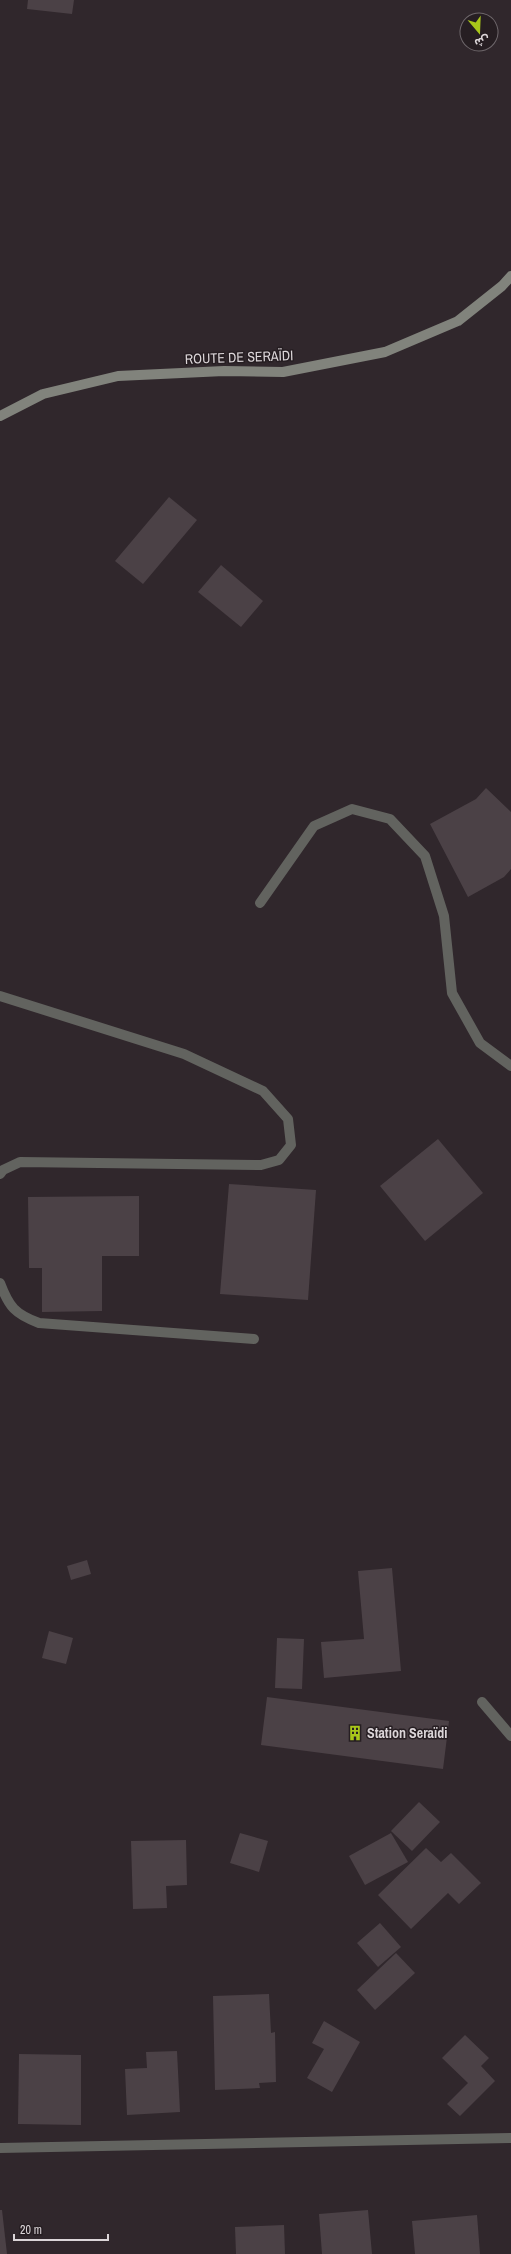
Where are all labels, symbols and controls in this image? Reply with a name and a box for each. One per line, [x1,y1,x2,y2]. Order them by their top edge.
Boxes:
north arrow [459,12,499,52]
text: ش [473,32,492,51]
street label: ROUTE DE SERAÏDI [184,346,294,368]
building icon: Station Seraïdi [346,1724,364,1742]
place label: Station Seraïdi [367,1724,447,1742]
scale bar [14,2216,108,2242]
text: 20 m [20,2222,42,2238]

